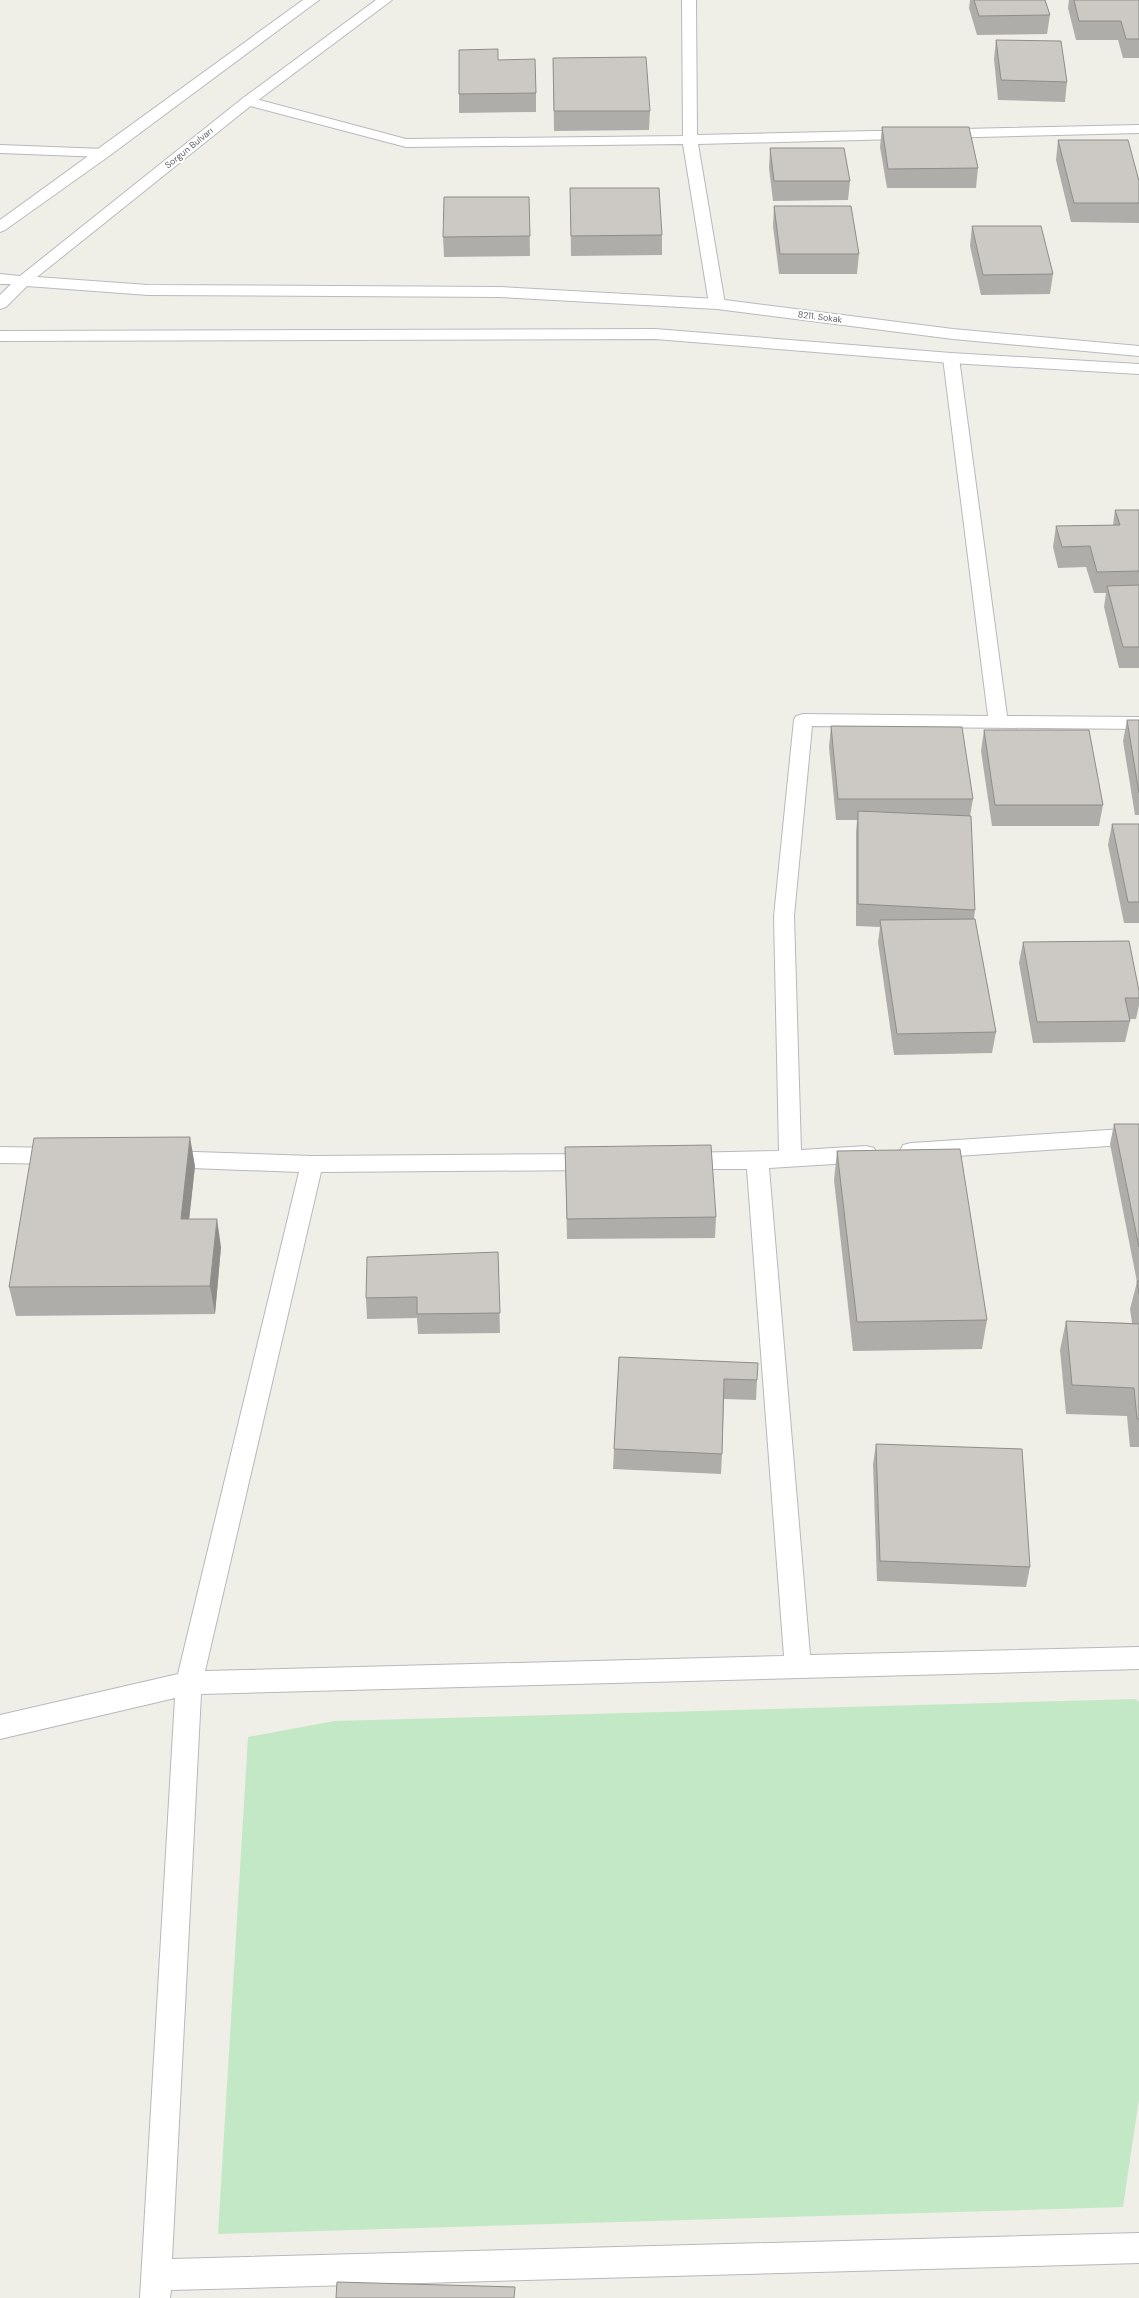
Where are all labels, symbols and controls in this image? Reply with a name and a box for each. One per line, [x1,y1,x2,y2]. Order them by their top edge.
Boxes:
street label: Sorgun Bulvarı [162,125,216,171]
street label: 8211. Sokak [797,308,843,326]

